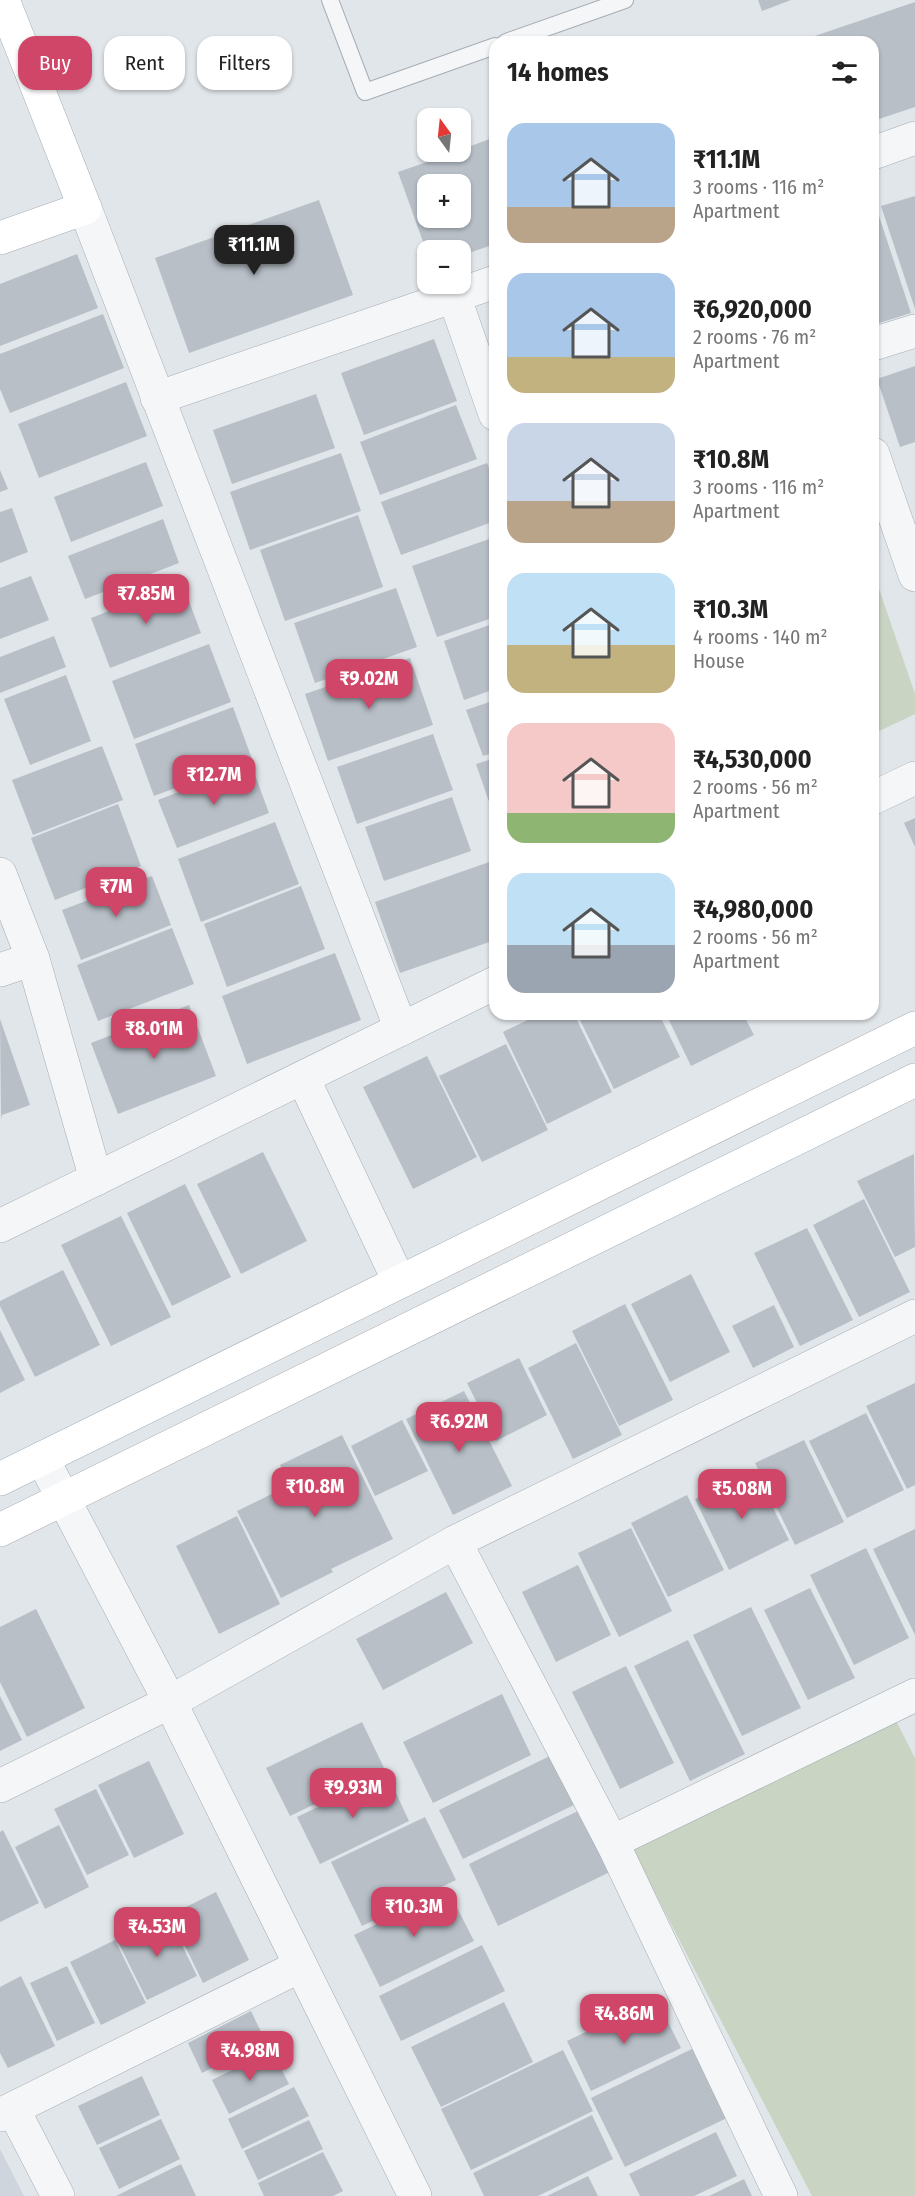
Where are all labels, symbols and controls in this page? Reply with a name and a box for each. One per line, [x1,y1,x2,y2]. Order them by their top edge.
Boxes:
chip: Buy [18,36,92,90]
chip: Rent [104,36,185,90]
chip: Filters [197,36,292,90]
icon: filters [828,56,861,89]
text: 14 homes [507,57,609,88]
north arrow [417,108,471,162]
map controls [417,108,471,294]
text: ₹11.1M [693,144,760,175]
icon: home [555,147,627,219]
button: + [417,174,471,228]
text: 3 rooms · 116 m² [693,175,824,199]
text: Apartment [693,199,780,223]
pin: ₹11.1M [205,225,303,276]
text: ₹11.1M [228,232,280,256]
button: − [417,240,471,294]
text: ₹6,920,000 [693,294,812,325]
icon: home [555,297,627,369]
text: 2 rooms · 76 m² [693,325,816,349]
text: Apartment [693,349,780,373]
text: ₹10.8M [693,444,769,475]
icon: home [555,447,627,519]
text: 3 rooms · 116 m² [693,475,824,499]
text: Apartment [693,499,780,523]
pin: ₹7.85M [97,574,195,625]
text: ₹7.85M [117,581,175,605]
text: ₹10.3M [693,594,768,625]
icon: home [555,597,627,669]
text: 4 rooms · 140 m² [693,625,828,649]
text: House [693,649,745,673]
pin: ₹9.02M [320,659,418,710]
text: ₹9.02M [340,666,398,690]
text: ₹4,530,000 [693,744,812,775]
icon: home [555,747,627,819]
pin: ₹12.7M [165,755,263,806]
text: ₹12.7M [187,762,242,786]
text: 2 rooms · 56 m² [693,775,818,799]
text: Apartment [693,799,780,823]
pin: ₹7M [87,867,145,918]
text: ₹7M [100,874,132,898]
text: ₹4,980,000 [693,894,813,925]
icon: home [555,897,627,969]
text: 2 rooms · 56 m² [693,925,818,949]
text: Apartment [693,949,780,973]
pin: ₹8.01M [105,1009,203,1060]
text: ₹8.01M [125,1016,183,1040]
pin: ₹6.92M [410,1402,508,1453]
text: ₹6.92M [430,1409,488,1433]
pin: ₹10.8M [266,1467,364,1518]
pin: ₹5.08M [693,1469,791,1520]
text: ₹10.8M [286,1474,344,1498]
text: ₹5.08M [712,1476,772,1500]
pin: ₹9.93M [304,1768,402,1819]
text: ₹9.93M [324,1775,382,1799]
pin: ₹10.3M [365,1887,463,1938]
text: ₹10.3M [385,1894,443,1918]
pin: ₹4.53M [108,1907,206,1958]
text: ₹4.53M [128,1914,186,1938]
pin: ₹4.86M [575,1994,673,2045]
text: ₹4.86M [594,2001,654,2025]
pin: ₹4.98M [201,2031,299,2082]
text: ₹4.98M [220,2038,280,2062]

